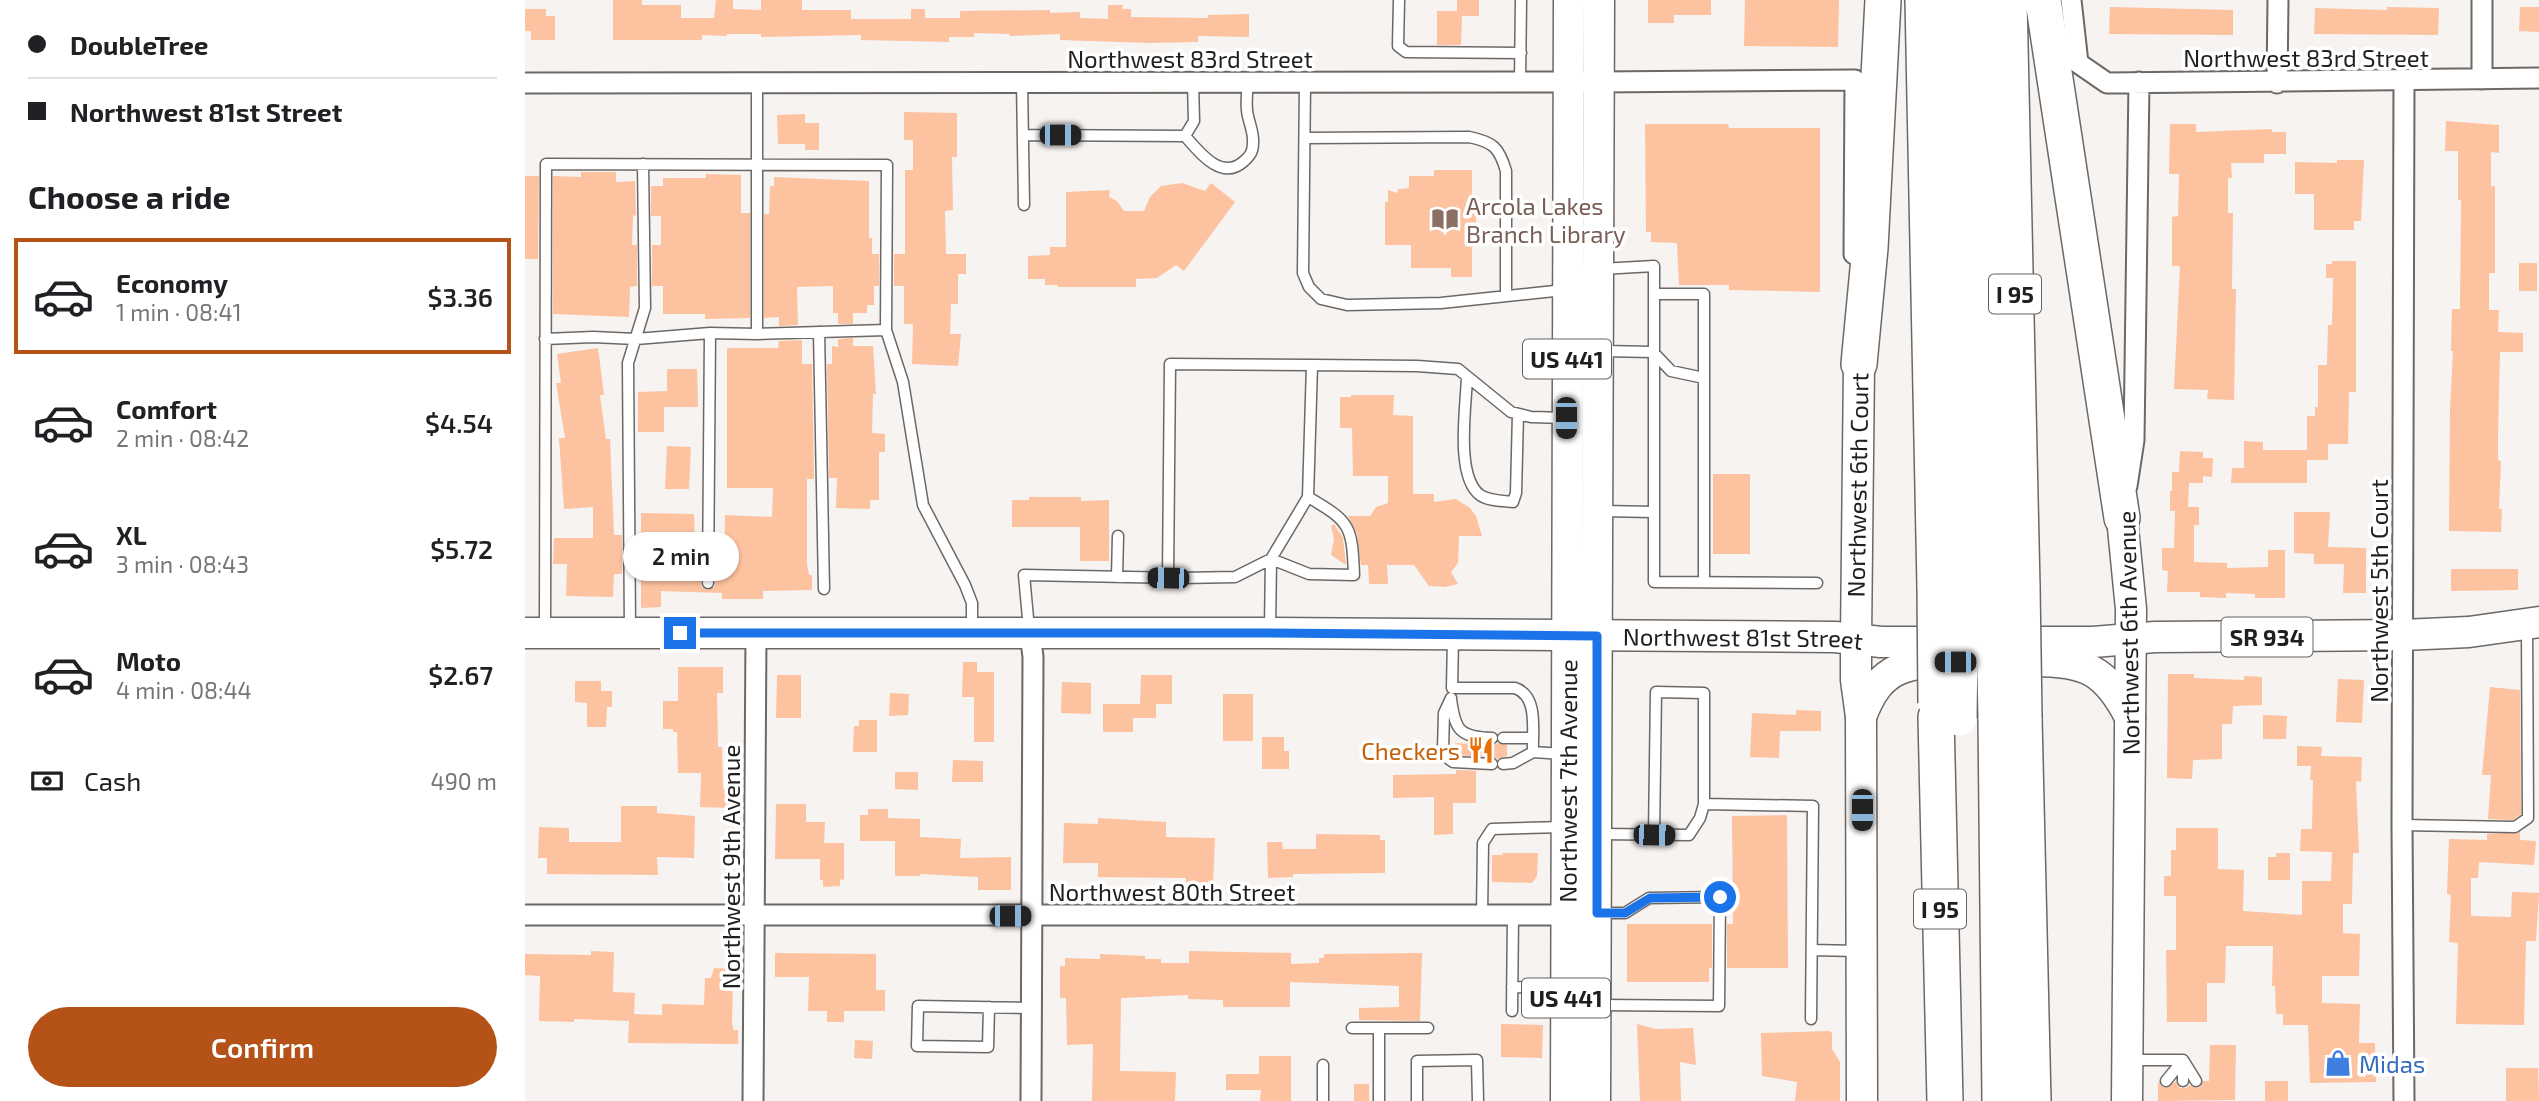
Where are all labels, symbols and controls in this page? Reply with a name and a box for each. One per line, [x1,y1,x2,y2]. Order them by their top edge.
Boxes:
text: DoubleTree [70,29,208,60]
street label: Northwest 83rd Street [2183,43,2429,72]
street label: Northwest 83rd Street [1067,44,1313,73]
text: Northwest 81st Street [70,96,342,127]
car [1040,125,1082,146]
text: Choose a ride [28,177,231,215]
place label: Arcola Lakes Branch Library [1466,191,1626,248]
library icon: Arcola Lakes Branch Library [1430,204,1460,234]
icon: car [32,265,95,328]
text: Economy [116,267,228,298]
road number: I 95 [1989,274,2041,314]
text: $3.36 [428,281,493,312]
text: 1 min · 08:41 [116,298,242,326]
road number: US 441 [1523,340,1611,378]
street label: Northwest 6th Court [1841,373,1873,597]
icon: car [32,391,95,454]
text: Comfort [116,393,217,424]
car [1556,397,1577,439]
text: $4.54 [425,407,493,438]
text: 2 min · 08:42 [116,424,249,452]
street label: Northwest 5th Court [2364,479,2393,703]
street label: Northwest 6th Avenue [2111,510,2145,756]
icon: car [32,517,95,580]
text: XL [116,519,147,550]
callout: 2 min [622,532,738,580]
text: $5.72 [430,533,493,564]
text: 2 min [652,542,710,570]
text: 3 min · 08:43 [116,550,249,578]
car [1147,567,1190,589]
route end [664,617,696,649]
road number: SR 934 [2221,618,2313,656]
street label: Northwest 81st Street [1623,621,1864,654]
icon: car [32,643,95,706]
text: Moto [116,645,181,676]
car [1935,652,1977,673]
text: $2.67 [428,659,493,690]
street label: Northwest 7th Avenue [1552,659,1582,903]
text: 4 min · 08:44 [116,676,252,704]
restaurant icon: Checkers [1466,735,1496,765]
place label: Checkers [1361,736,1460,765]
street label: Northwest 9th Avenue [716,745,745,989]
icon: cash [28,762,66,800]
text: Cash [84,765,141,796]
text: 490 m [431,767,497,795]
car [1852,789,1873,831]
car [1633,824,1676,846]
street label: Northwest 80th Street [1049,877,1295,906]
route start [1704,881,1736,913]
road number: I 95 [1914,890,1966,928]
car [990,906,1032,927]
road number: US 441 [1522,979,1610,1018]
button: Confirm [28,1007,497,1087]
shop icon: Midas [2323,1048,2353,1078]
place label: Midas [2359,1049,2425,1078]

